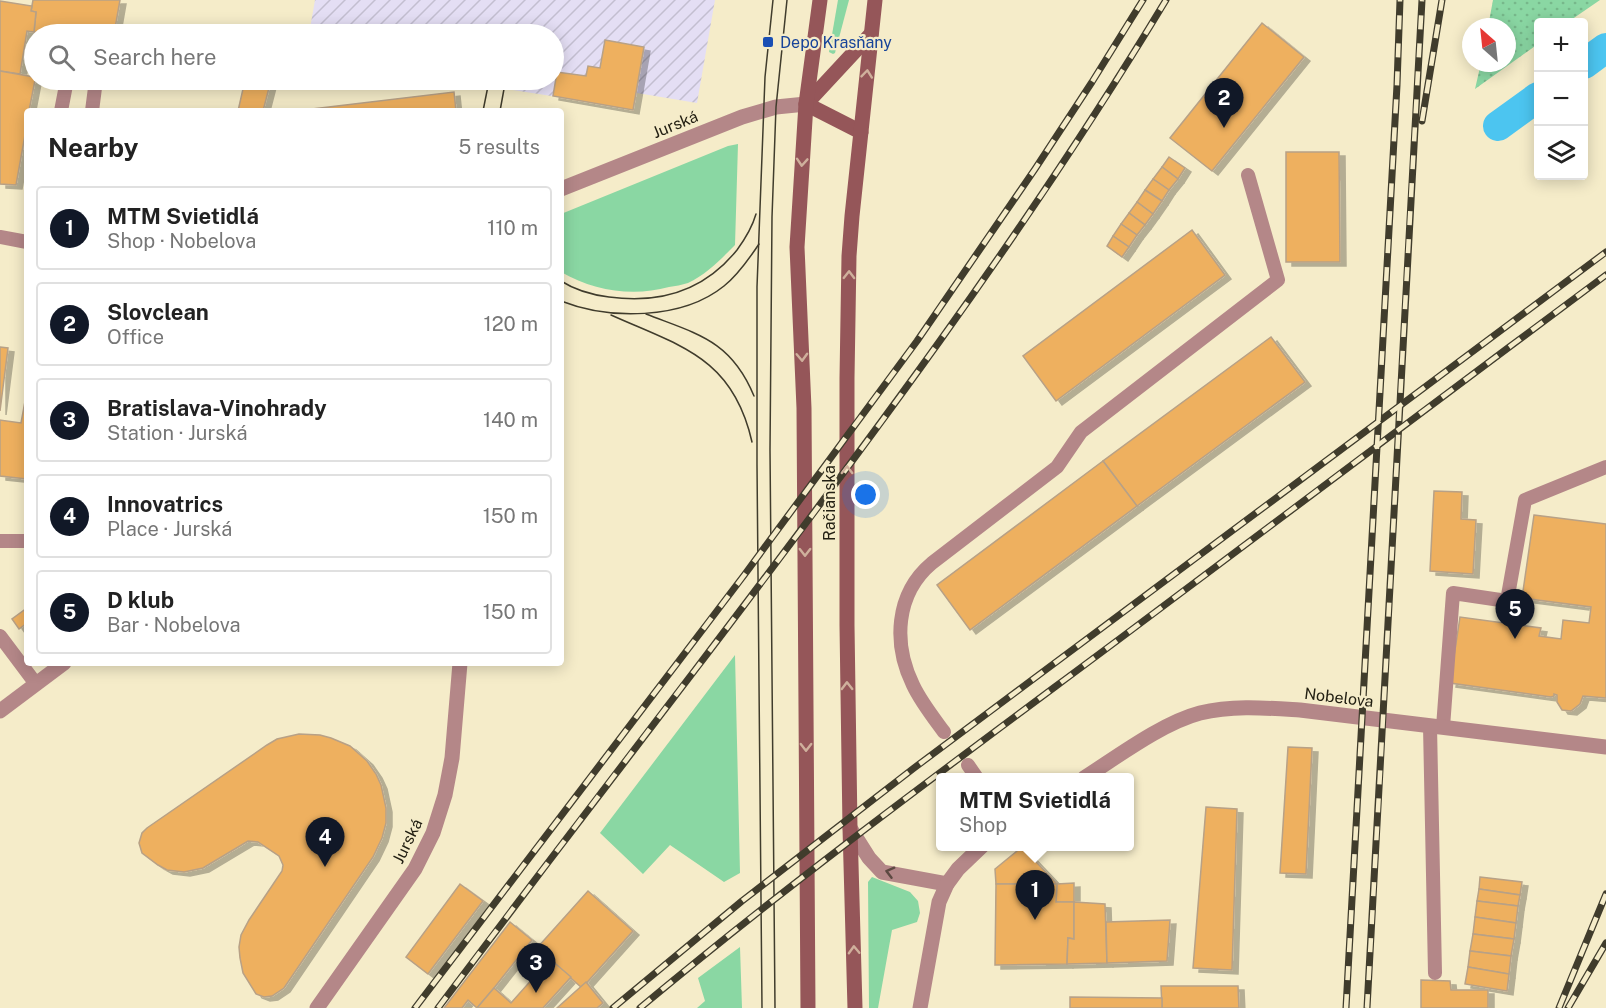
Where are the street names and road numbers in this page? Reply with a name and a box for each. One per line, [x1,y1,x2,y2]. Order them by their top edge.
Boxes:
street label: Jurská [650,107,701,142]
street label: Račianska [820,465,839,541]
street label: Nobelova [1303,684,1375,711]
street label: Jurská [388,816,426,867]

